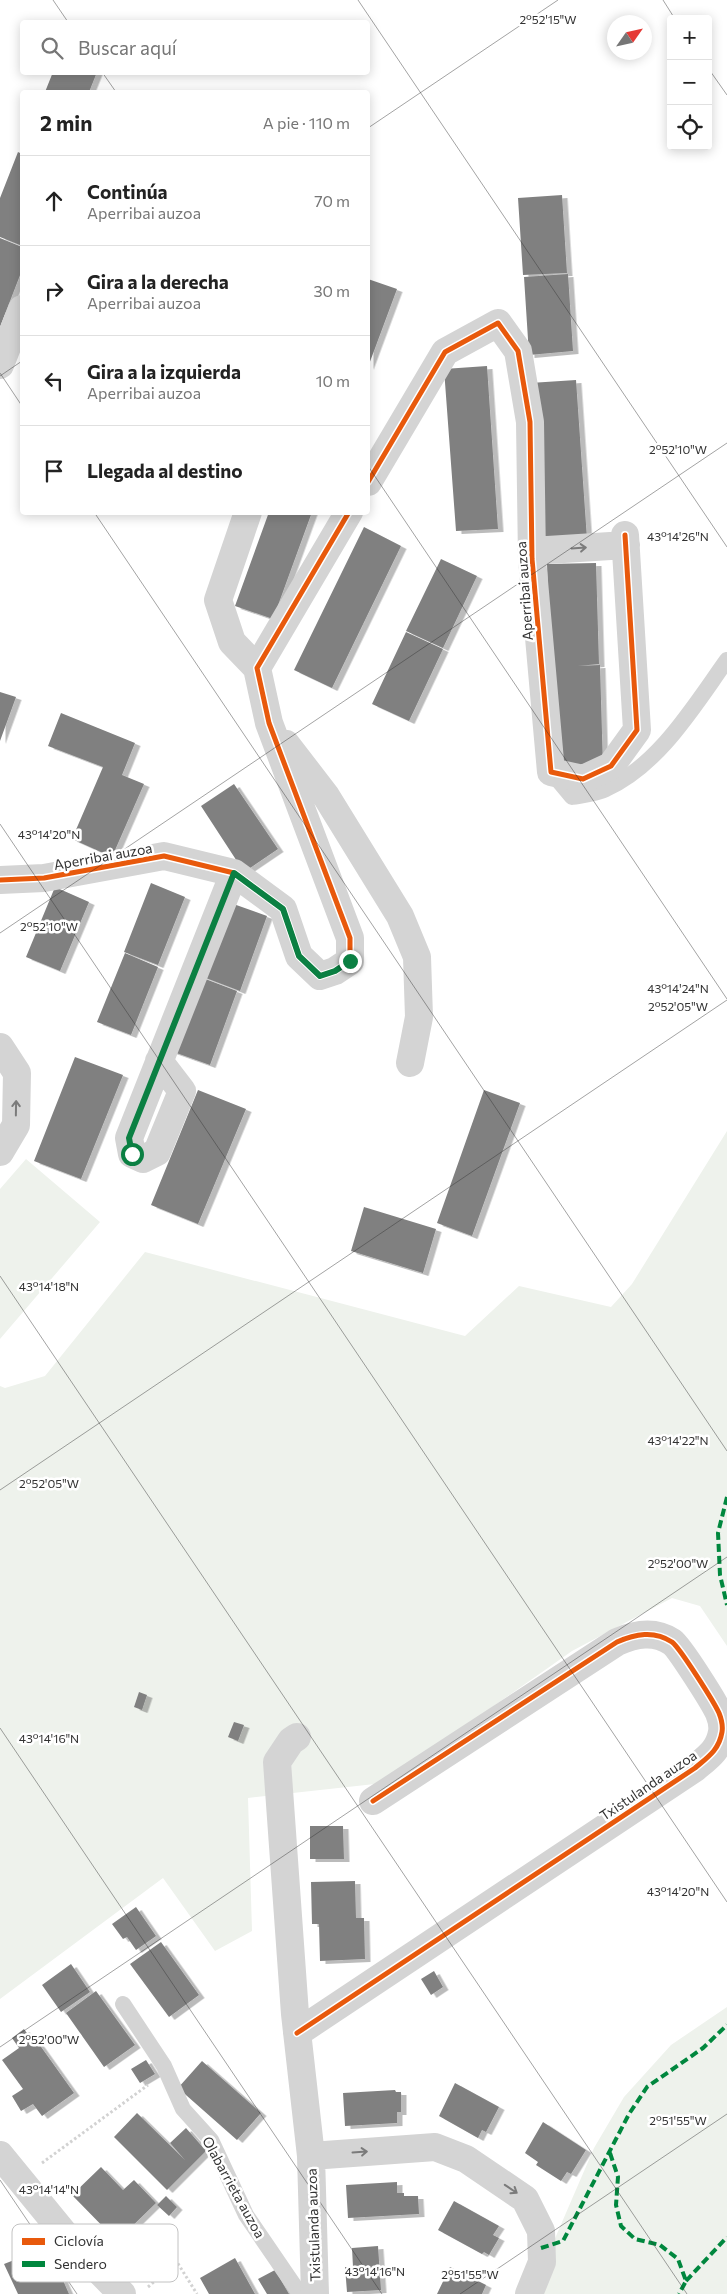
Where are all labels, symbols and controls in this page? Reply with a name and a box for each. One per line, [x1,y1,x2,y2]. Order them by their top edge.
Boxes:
text: 2°52'15"W [519,12,577,26]
north arrow [607,15,652,60]
map controls [667,15,712,150]
button: + [667,15,712,60]
search box [20,20,370,75]
icon: search [38,34,66,62]
text: Buscar aquí [78,36,177,59]
button: − [667,60,712,105]
button: locate [667,105,712,150]
text: 2 min [40,110,92,135]
text: A pie · 110 m [263,113,350,132]
text: Continúa [87,180,168,203]
icon: ahead [40,187,68,215]
text: 70 m [314,191,350,210]
text: Aperribai auzoa [87,203,201,222]
text: Gira a la derecha [87,270,229,293]
icon: right [40,277,68,305]
text: 30 m [313,281,350,300]
text: Aperribai auzoa [87,293,201,312]
text: Gira a la izquierda [87,360,241,383]
icon: left [40,367,68,395]
text: 10 m [316,371,350,390]
text: Aperribai auzoa [87,383,201,402]
text: 2°52'10"W [649,442,707,456]
icon: arrive [40,457,68,485]
text: Llegada al destino [87,459,243,482]
text: 43°14'26"N [647,529,709,543]
street label: Aperribai auzoa [512,541,536,641]
one-way arrow [570,543,586,552]
text: 43°14'20"N [18,827,80,841]
street label: Aperribai auzoa [52,839,154,873]
text: 2°52'10"W [20,919,78,933]
route end [339,950,362,973]
text: 43°14'24"N [647,981,709,995]
text: 2°52'05"W [648,999,708,1013]
one-way arrow [11,1100,21,1116]
route start [121,1143,144,1166]
text: 43°14'18"N [19,1279,79,1293]
text: 43°14'22"N [647,1433,709,1447]
text: 2°52'05"W [19,1476,79,1490]
text: 2°52'00"W [648,1556,708,1570]
text: 43°14'16"N [19,1731,79,1745]
street label: Txistulanda auzoa [596,1746,700,1824]
text: 43°14'20"N [647,1884,709,1898]
text: 2°52'00"W [19,2032,79,2046]
text: 2°51'55"W [649,2113,707,2127]
street label: Olabarrieta auzoa [199,2133,269,2241]
one-way arrow [351,2148,367,2157]
street label: Txistulanda auzoa [303,2168,323,2282]
text: 43°14'14"N [19,2182,79,2196]
one-way arrow [503,2184,517,2194]
legend [12,2224,178,2282]
text: Ciclovía [54,2232,104,2249]
text: Sendero [54,2255,107,2272]
text: 43°14'16"N [345,2264,405,2278]
text: 2°51'55"W [441,2267,499,2281]

